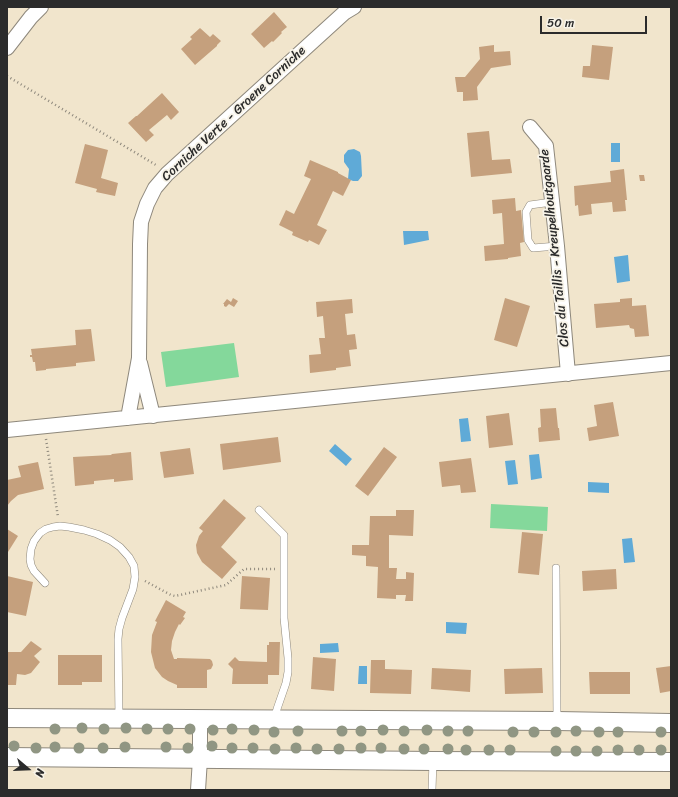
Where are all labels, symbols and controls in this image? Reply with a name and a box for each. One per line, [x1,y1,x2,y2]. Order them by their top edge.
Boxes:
scale bar [542,8,649,34]
text: 50 m [547,12,574,34]
street label: Corniche Verte - Groene Corniche [159,43,309,185]
street label: Clos du Taillis - Kreupelhoutgaarde [537,148,573,348]
north arrow [8,749,48,789]
text: N [30,766,50,780]

